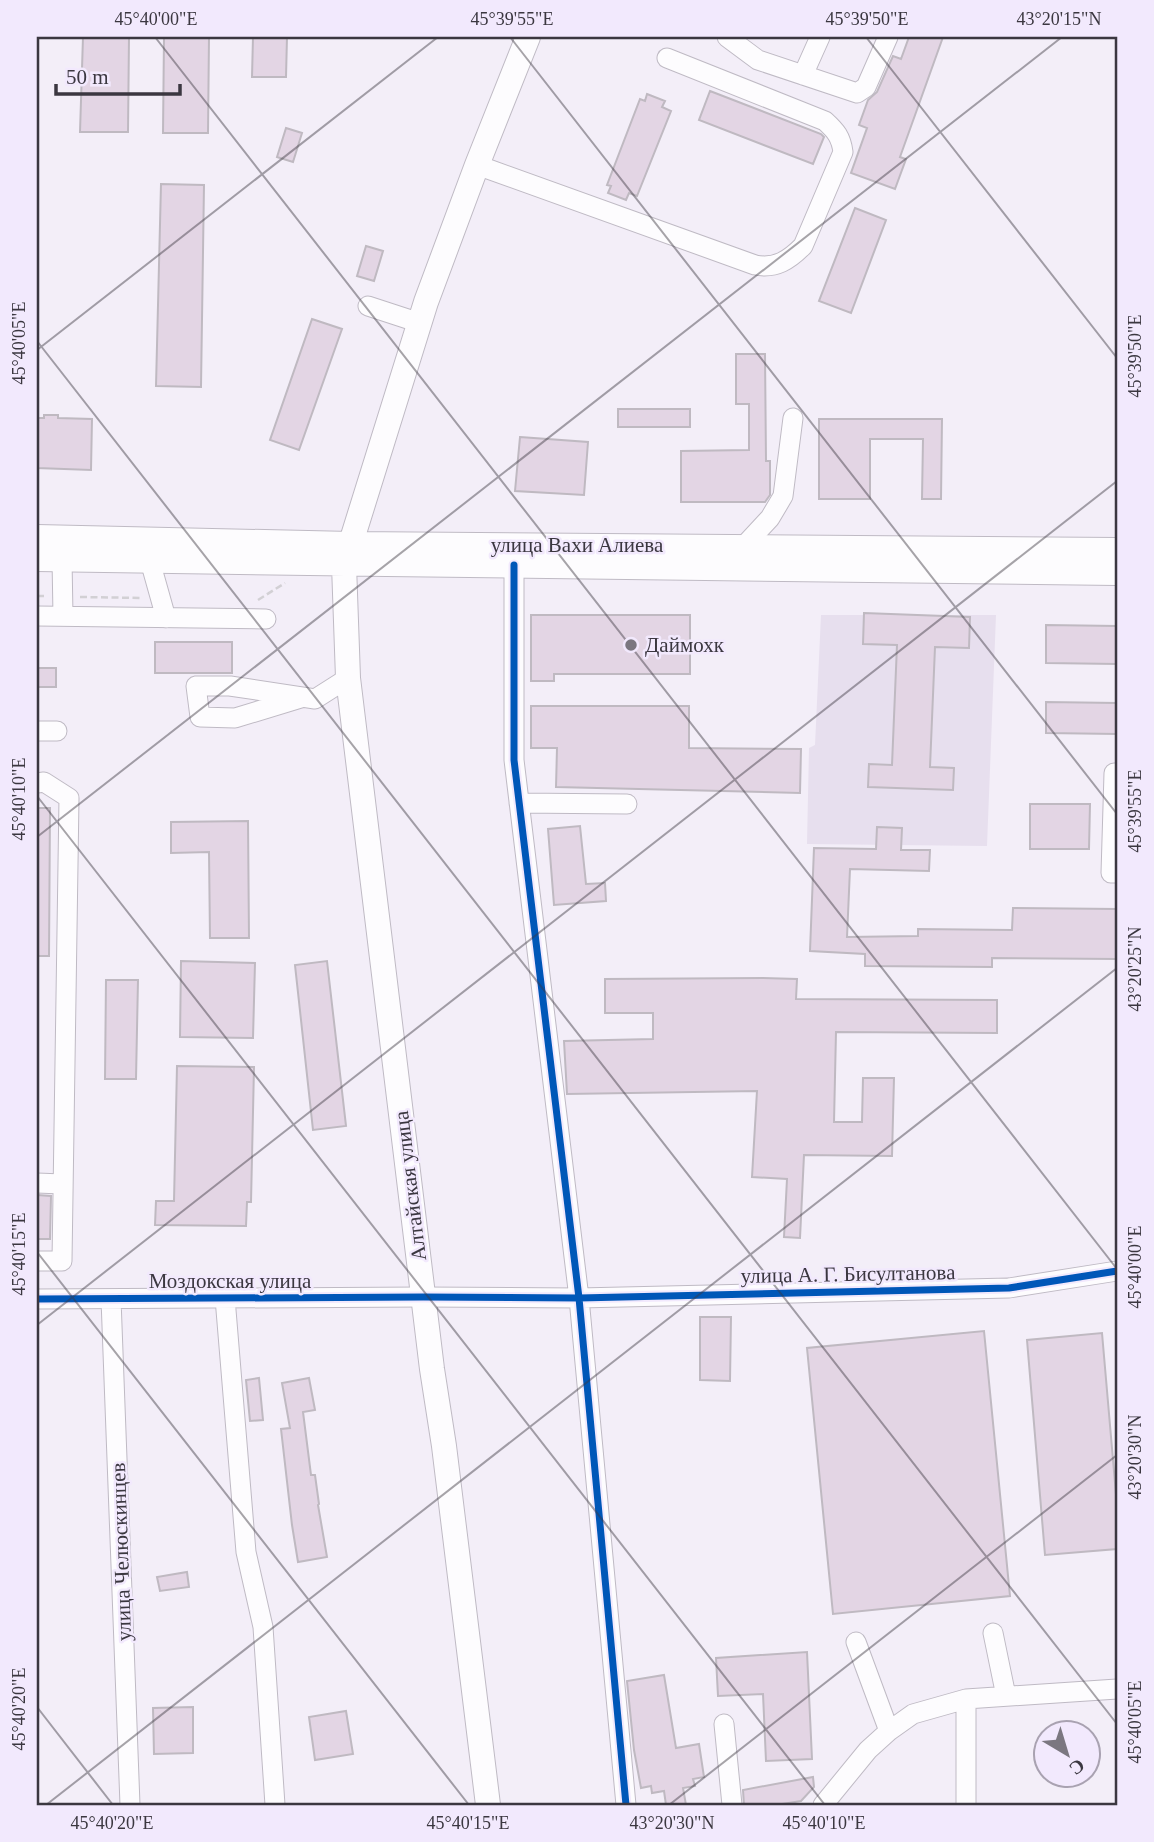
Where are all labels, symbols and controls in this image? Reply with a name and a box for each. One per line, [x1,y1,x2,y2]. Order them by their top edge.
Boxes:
text: 45°40'00"E [115,9,197,29]
text: 45°39'55"E [471,9,553,29]
text: 45°39'50"E [826,9,908,29]
text: 43°20'15"N [1017,9,1101,29]
scale bar [56,52,180,96]
text: 50 m [66,65,109,89]
text: 45°40'05"E [9,302,29,384]
text: 45°39'50"E [1125,315,1145,397]
street label: улица Вахи Алиева [491,533,664,557]
place label: Даймохк [645,633,725,657]
marker: Даймохк [623,637,639,653]
text: 45°40'10"E [9,758,29,840]
text: 45°39'55"E [1125,770,1145,852]
text: 43°20'25"N [1125,927,1145,1011]
street label: Алтайская улица [389,1109,431,1262]
text: 45°40'15"E [9,1213,29,1295]
text: 45°40'00"E [1125,1226,1145,1308]
street label: улица А. Г. Бисултанова [740,1260,956,1288]
street label: Моздокская улица [149,1269,312,1293]
text: 43°20'30"N [1125,1415,1145,1499]
street label: улица Челюскинцев [106,1462,136,1642]
text: 45°40'20"E [9,1668,29,1750]
text: 45°40'05"E [1125,1681,1145,1763]
north arrow [1032,1720,1102,1790]
text: С [1065,1755,1089,1780]
text: 45°40'20"E [71,1813,153,1833]
text: 45°40'15"E [427,1813,509,1833]
text: 43°20'30"N [630,1813,714,1833]
text: 45°40'10"E [783,1813,865,1833]

